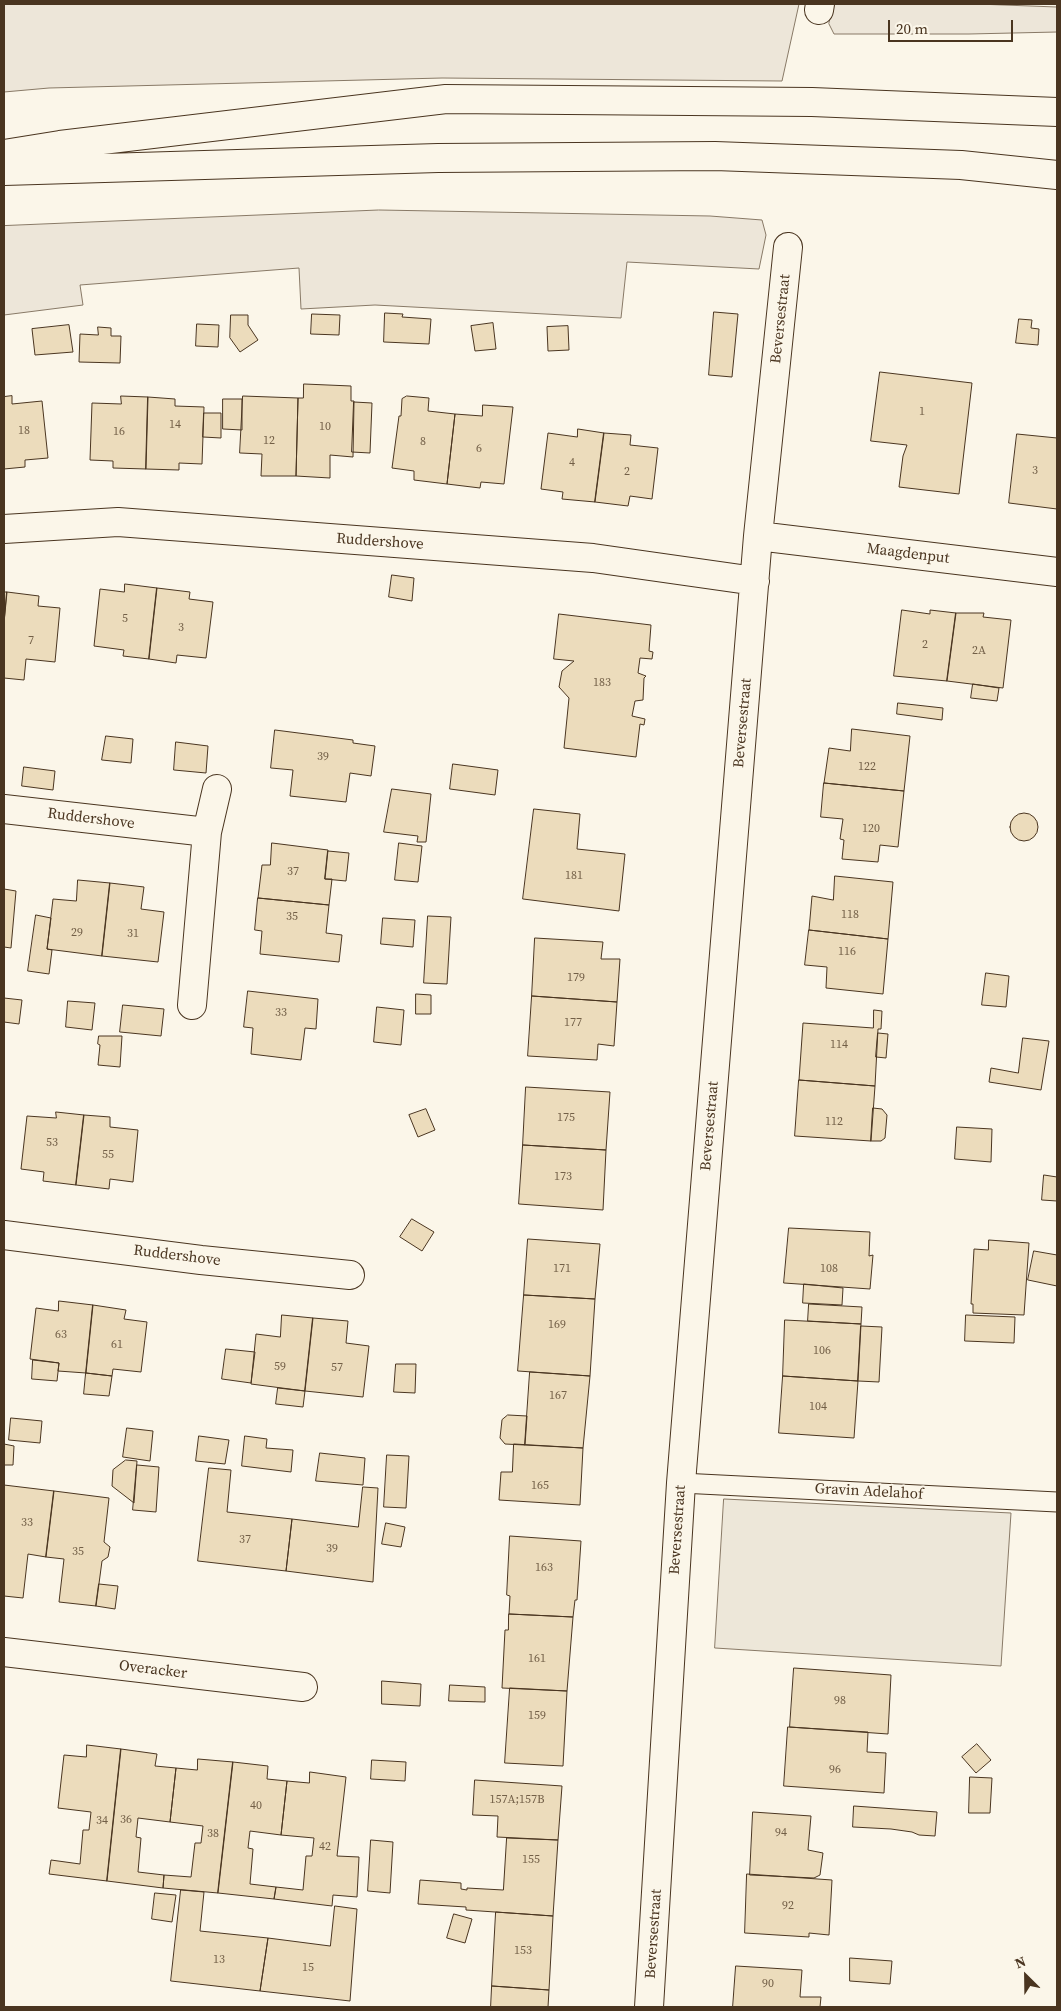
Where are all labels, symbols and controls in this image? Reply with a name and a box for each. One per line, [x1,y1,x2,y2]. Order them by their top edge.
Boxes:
scale bar [891,10,1016,42]
text: 20 m [896,18,928,39]
street label: Beversestraat [767,273,795,365]
house number: 1 [919,405,925,419]
house number: 14 [169,418,181,432]
house number: 10 [319,420,331,434]
house number: 18 [18,424,30,438]
house number: 16 [113,425,125,439]
house number: 12 [263,434,275,448]
house number: 8 [420,435,426,449]
house number: 6 [476,442,482,456]
house number: 4 [569,456,575,470]
house number: 3 [1032,464,1038,478]
house number: 2 [624,465,630,479]
street label: Ruddershove [336,530,424,554]
street label: Maagdenput [866,540,950,568]
house number: 5 [122,612,128,626]
house number: 3 [178,621,184,635]
house number: 7 [28,634,34,648]
house number: 2 [922,638,928,652]
house number: 2A [972,644,986,658]
house number: 183 [593,676,611,690]
street label: Beversestraat [730,677,756,769]
house number: 39 [317,750,329,764]
house number: 122 [858,760,876,774]
street label: Ruddershove [46,805,136,833]
house number: 120 [862,822,880,836]
house number: 37 [287,865,299,879]
house number: 181 [565,869,583,883]
house number: 118 [841,908,859,922]
house number: 35 [286,910,298,924]
house number: 29 [71,926,83,940]
house number: 31 [127,927,139,941]
house number: 116 [838,945,856,959]
house number: 179 [567,971,585,985]
house number: 33 [275,1006,287,1020]
house number: 177 [564,1016,582,1030]
house number: 114 [830,1038,848,1052]
street label: Beversestraat [697,1080,723,1172]
house number: 175 [557,1111,575,1125]
house number: 112 [825,1115,843,1129]
house number: 53 [46,1136,58,1150]
house number: 55 [102,1148,114,1162]
house number: 173 [554,1170,572,1184]
street label: Ruddershove [132,1242,222,1270]
house number: 171 [553,1262,571,1276]
house number: 108 [820,1262,838,1276]
house number: 169 [548,1318,566,1332]
house number: 63 [55,1328,67,1342]
house number: 61 [111,1338,123,1352]
house number: 106 [813,1344,831,1358]
house number: 59 [274,1360,286,1374]
house number: 57 [331,1361,343,1375]
house number: 167 [549,1389,567,1403]
house number: 104 [809,1400,827,1414]
house number: 165 [531,1479,549,1493]
street label: Gravin Adelahof [814,1480,924,1504]
street label: Beversestraat [666,1485,690,1575]
house number: 33 [21,1516,33,1530]
house number: 37 [239,1533,251,1547]
house number: 39 [326,1542,338,1556]
house number: 35 [72,1545,84,1559]
house number: 163 [535,1561,553,1575]
house number: 161 [528,1652,546,1666]
street label: Overacker [118,1657,188,1683]
house number: 98 [834,1694,846,1708]
house number: 159 [528,1709,546,1723]
house number: 96 [829,1763,841,1777]
house number: 157A;157B [489,1793,545,1807]
house number: 40 [250,1799,262,1813]
house number: 36 [120,1813,132,1827]
house number: 34 [96,1814,108,1828]
house number: 94 [775,1826,787,1840]
house number: 38 [207,1827,219,1841]
house number: 42 [319,1840,331,1854]
house number: 155 [522,1853,540,1867]
street label: Beversestraat [642,1889,666,1979]
house number: 92 [782,1899,794,1913]
house number: 153 [514,1944,532,1958]
north arrow [1001,1951,1051,2001]
text: N [1012,1951,1029,1973]
house number: 13 [213,1953,225,1967]
house number: 15 [302,1961,314,1975]
house number: 90 [762,1977,774,1991]

